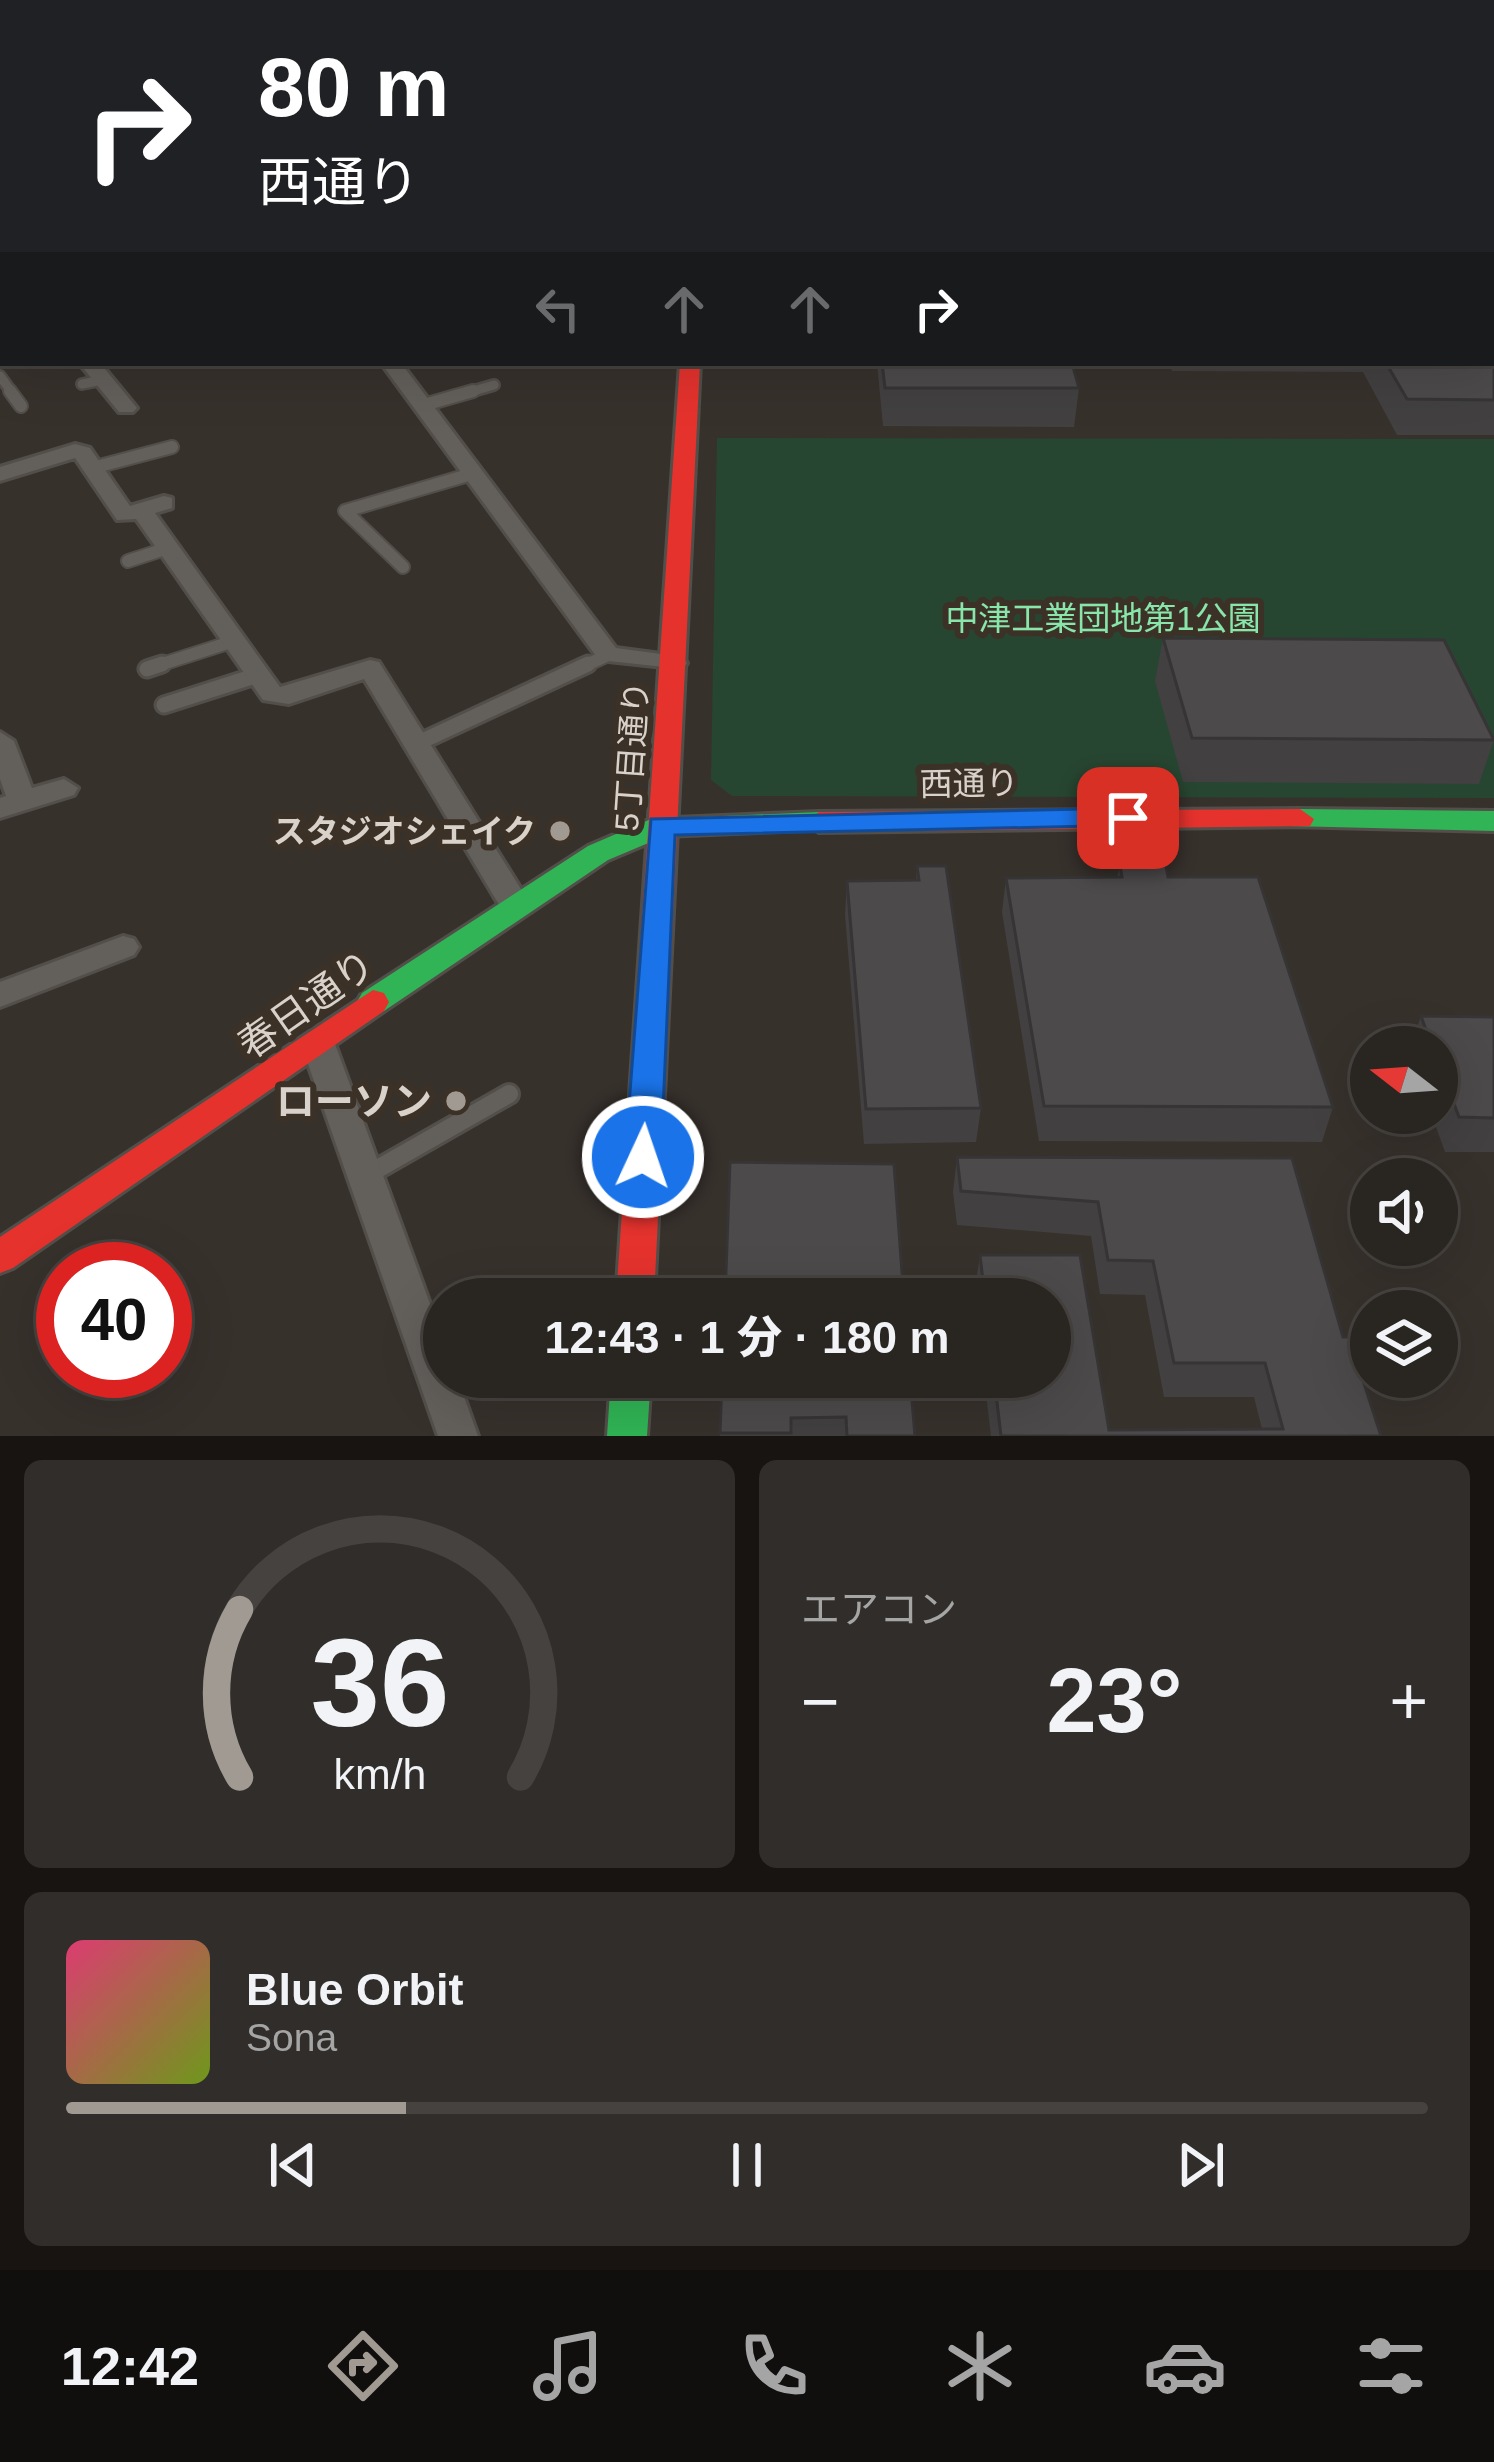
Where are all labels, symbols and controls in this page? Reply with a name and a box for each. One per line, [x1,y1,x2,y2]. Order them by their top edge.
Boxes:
text: 80 m [258,40,449,134]
icon: right [60,48,216,204]
text: 西通り [258,152,420,212]
icon: left [525,276,591,342]
icon: ahead [651,276,717,342]
icon: ahead [777,276,843,342]
icon: right [903,276,969,342]
park label: 中津工業団地第1公園 [945,600,1261,637]
street label: 5丁目通り [608,680,655,832]
street label: 西通り [919,764,1019,803]
pin [1077,767,1179,869]
icon: arrive [1095,785,1161,851]
place label: スタジオシェイク [273,813,536,850]
marker: スタジオシェイク [547,818,573,844]
street label: 春日通り [230,942,383,1067]
north arrow [1350,1026,1458,1134]
map controls [1350,1026,1458,1398]
place label: ローソン [276,1080,432,1123]
marker: ローソン [443,1088,469,1114]
position arrow [580,1094,706,1220]
button: sound [1350,1158,1458,1266]
speed limit sign: 40 [36,1242,192,1398]
button: layers [1350,1290,1458,1398]
text: 12:43 · 1 分 · 180 m [544,1312,950,1363]
text: エアコン [801,1588,957,1631]
text: 36 [310,1613,449,1752]
text: 23° [1046,1651,1183,1751]
text: − [801,1664,840,1738]
text: + [1389,1664,1428,1738]
text: km/h [333,1750,426,1798]
text: Blue Orbit [246,1964,464,2015]
text: Sona [246,2016,337,2059]
icon: previous [260,2132,326,2198]
icon: pause [714,2132,780,2198]
icon: next [1168,2132,1234,2198]
icon: directions [321,2324,405,2408]
icon: music [526,2324,610,2408]
icon: phone [732,2324,816,2408]
icon: climate [938,2324,1022,2408]
icon: car [1143,2324,1227,2408]
icon: filters [1349,2324,1433,2408]
text: 12:42 [61,2336,199,2396]

